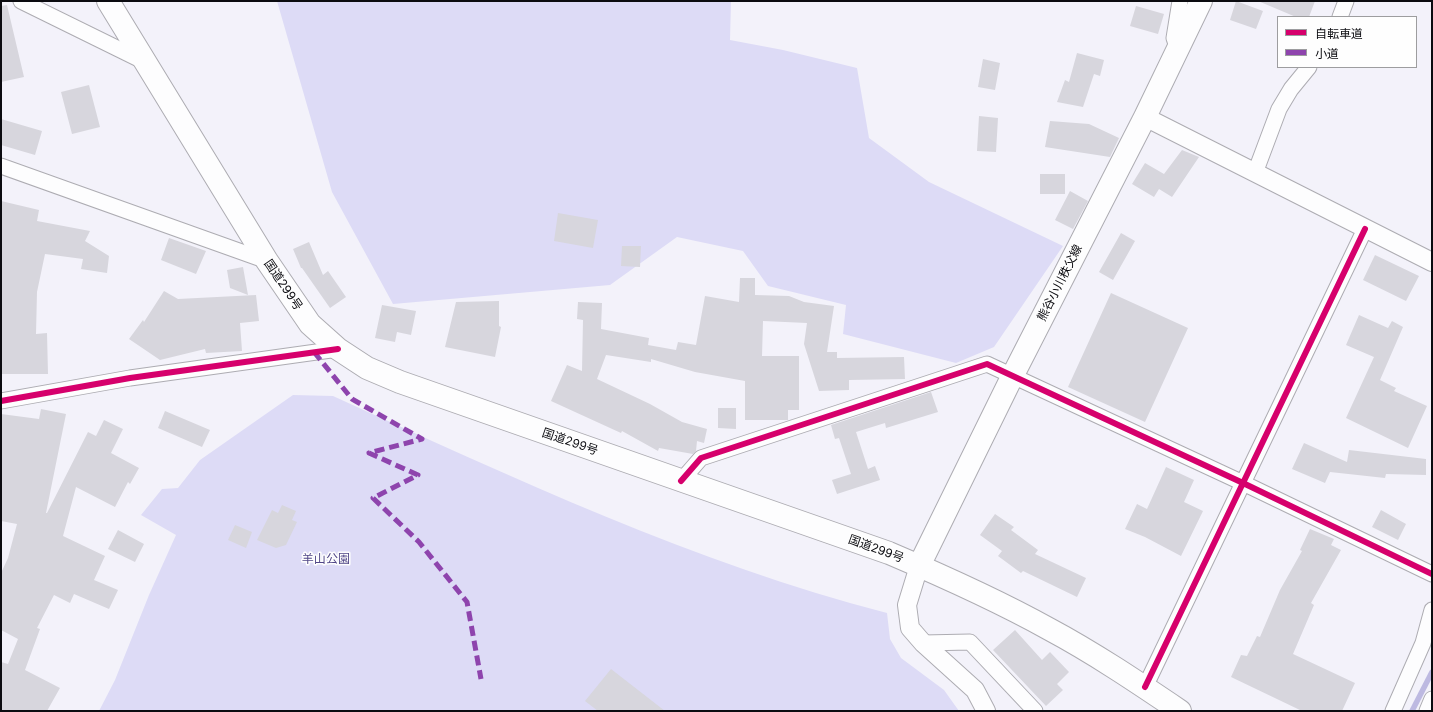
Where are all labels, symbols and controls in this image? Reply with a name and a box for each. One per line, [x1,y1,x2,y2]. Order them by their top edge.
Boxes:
legend [1277,16,1417,68]
text: 自転車道 [1315,26,1363,41]
text: 小道 [1315,46,1339,61]
street label: 熊谷小川秩父線 [1035,242,1085,324]
street label: 国道299号 [261,257,305,313]
street label: 国道299号 [540,426,600,458]
street label: 国道299号 [846,532,906,566]
park label: 羊山公園 [302,552,350,566]

